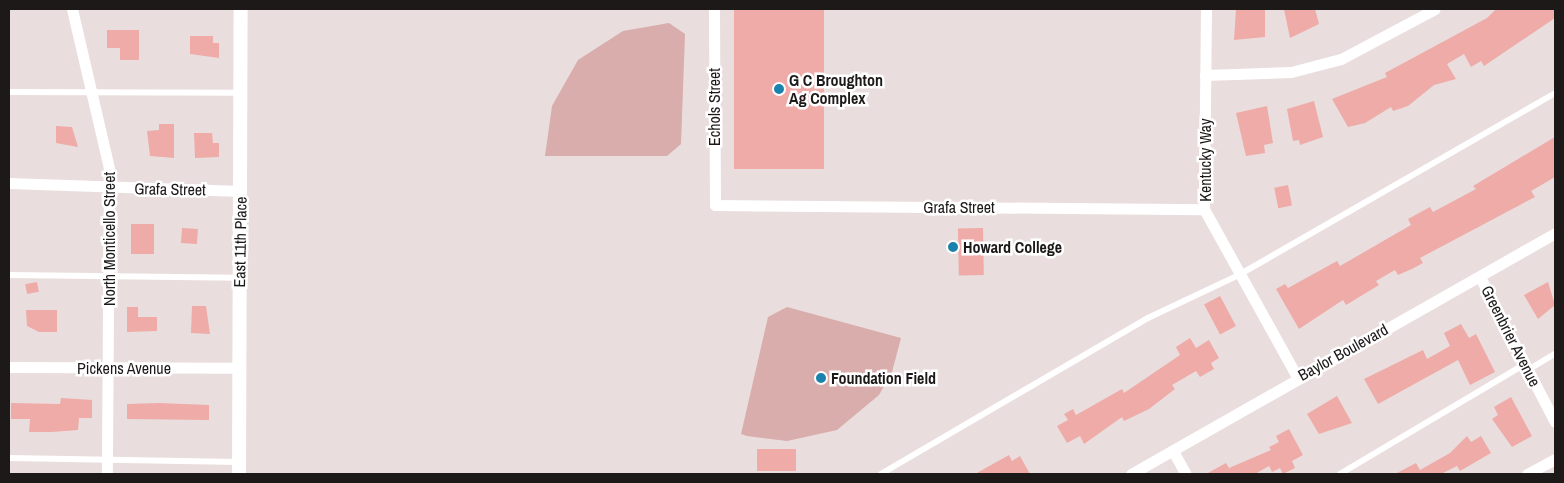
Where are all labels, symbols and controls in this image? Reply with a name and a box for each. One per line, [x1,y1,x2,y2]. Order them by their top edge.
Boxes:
street label: Echols Street [704,68,724,146]
place label: G C Broughton Ag Complex [789,70,883,108]
marker: G C Broughton Ag Complex [773,83,785,95]
street label: Kentucky Way [1195,118,1215,202]
street label: North Monticello Street [99,172,119,306]
street label: Grafa Street [134,179,206,199]
street label: East 11th Place [230,196,250,288]
street label: Grafa Street [923,197,995,217]
place label: Howard College [963,237,1062,257]
marker: Howard College [947,241,959,253]
street label: Greenbrier Avenue [1477,282,1545,390]
street label: Baylor Boulevard [1295,319,1391,385]
street label: Pickens Avenue [77,358,171,378]
place label: Foundation Field [831,368,936,388]
marker: Foundation Field [815,372,827,384]

